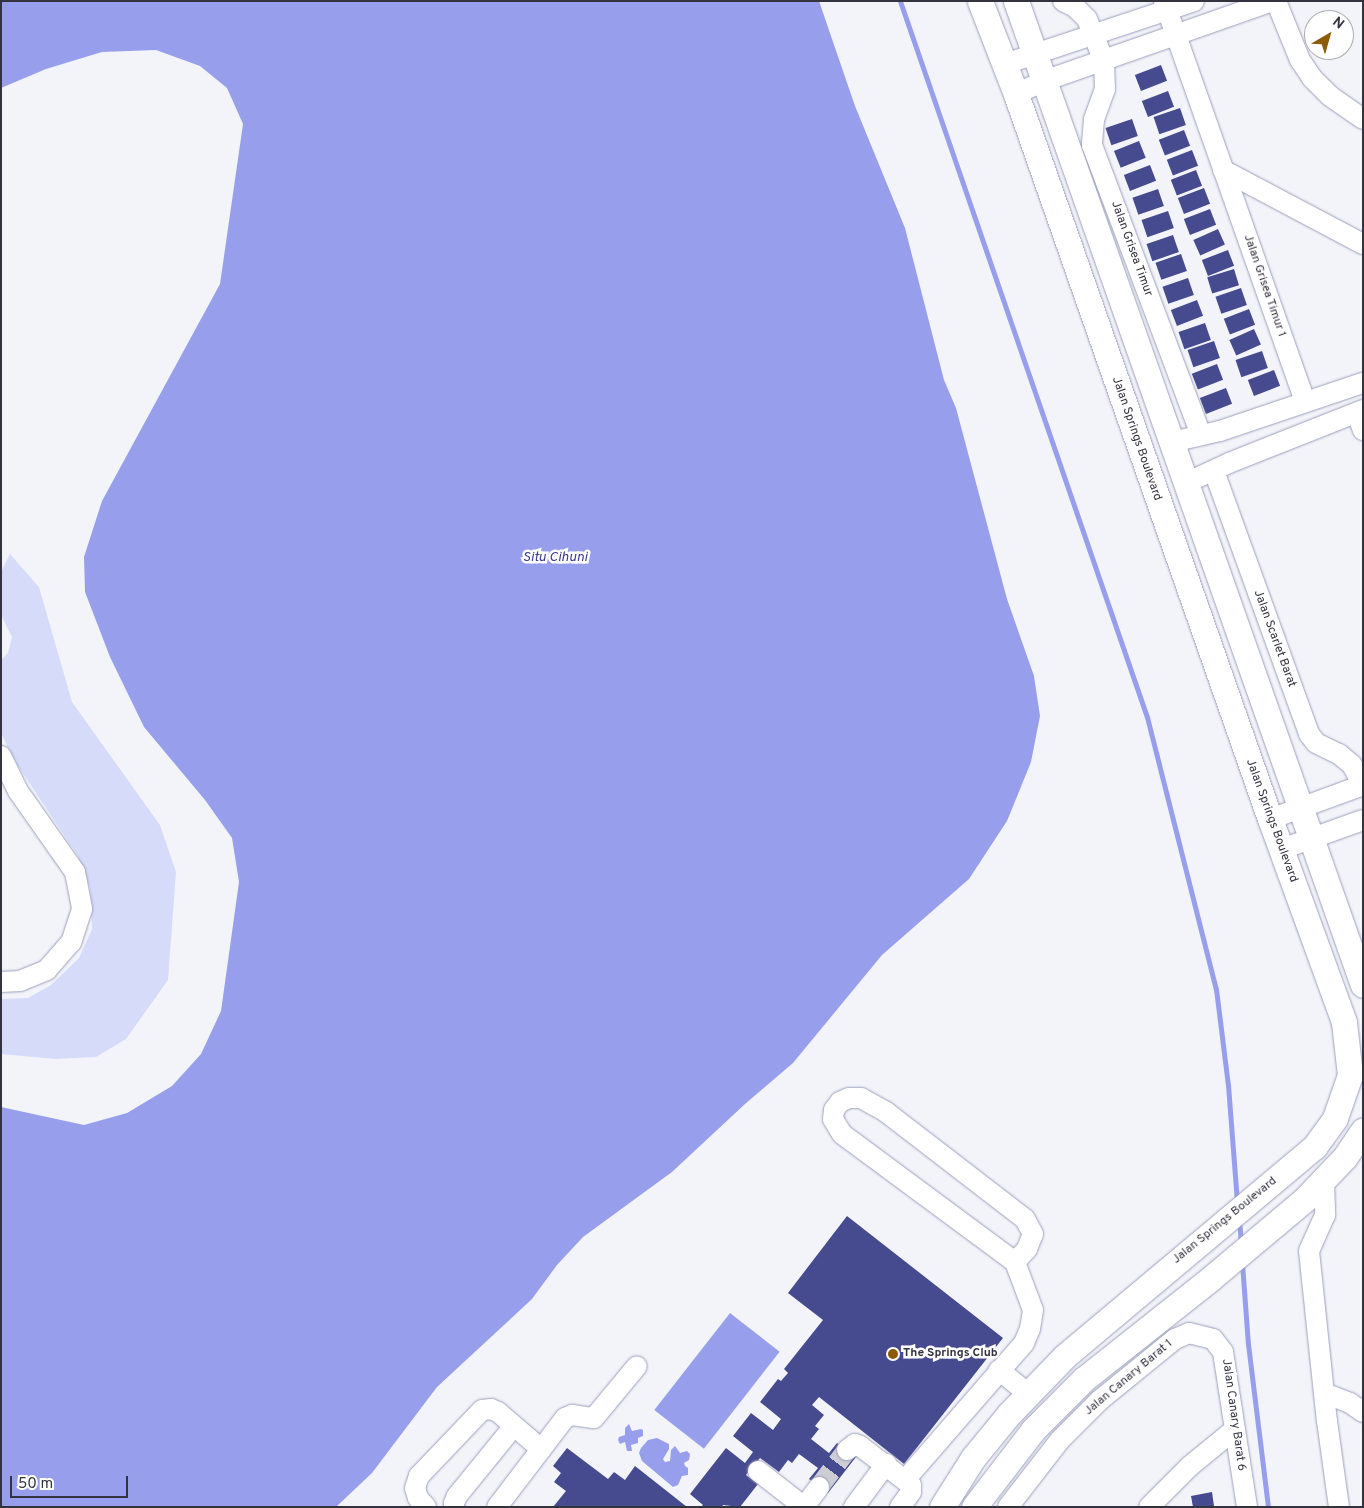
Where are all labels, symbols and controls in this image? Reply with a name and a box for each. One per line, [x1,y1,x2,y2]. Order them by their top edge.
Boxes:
north arrow [1304,10,1354,60]
text: N [1329,14,1347,33]
street label: Jalan Grisea Timur [1107,199,1155,299]
street label: Jalan Grisea Timur 1 [1240,233,1288,339]
street label: Jalan Springs Boulevard [1108,375,1164,503]
water label: Situ Cihuni [523,550,587,566]
street label: Jalan Scarlet Barat [1250,588,1298,690]
street label: Jalan Springs Boulevard [1242,757,1300,885]
street label: Jalan Springs Boulevard [1170,1174,1280,1268]
street label: Jalan Canary Barat 1 [1082,1337,1176,1419]
place label: The Springs Club [903,1347,998,1361]
marker: The Springs Club [887,1348,899,1360]
street label: Jalan Canary Barat 6 [1218,1358,1248,1472]
scale bar [12,1466,130,1498]
text: 50 m [18,1475,53,1494]

